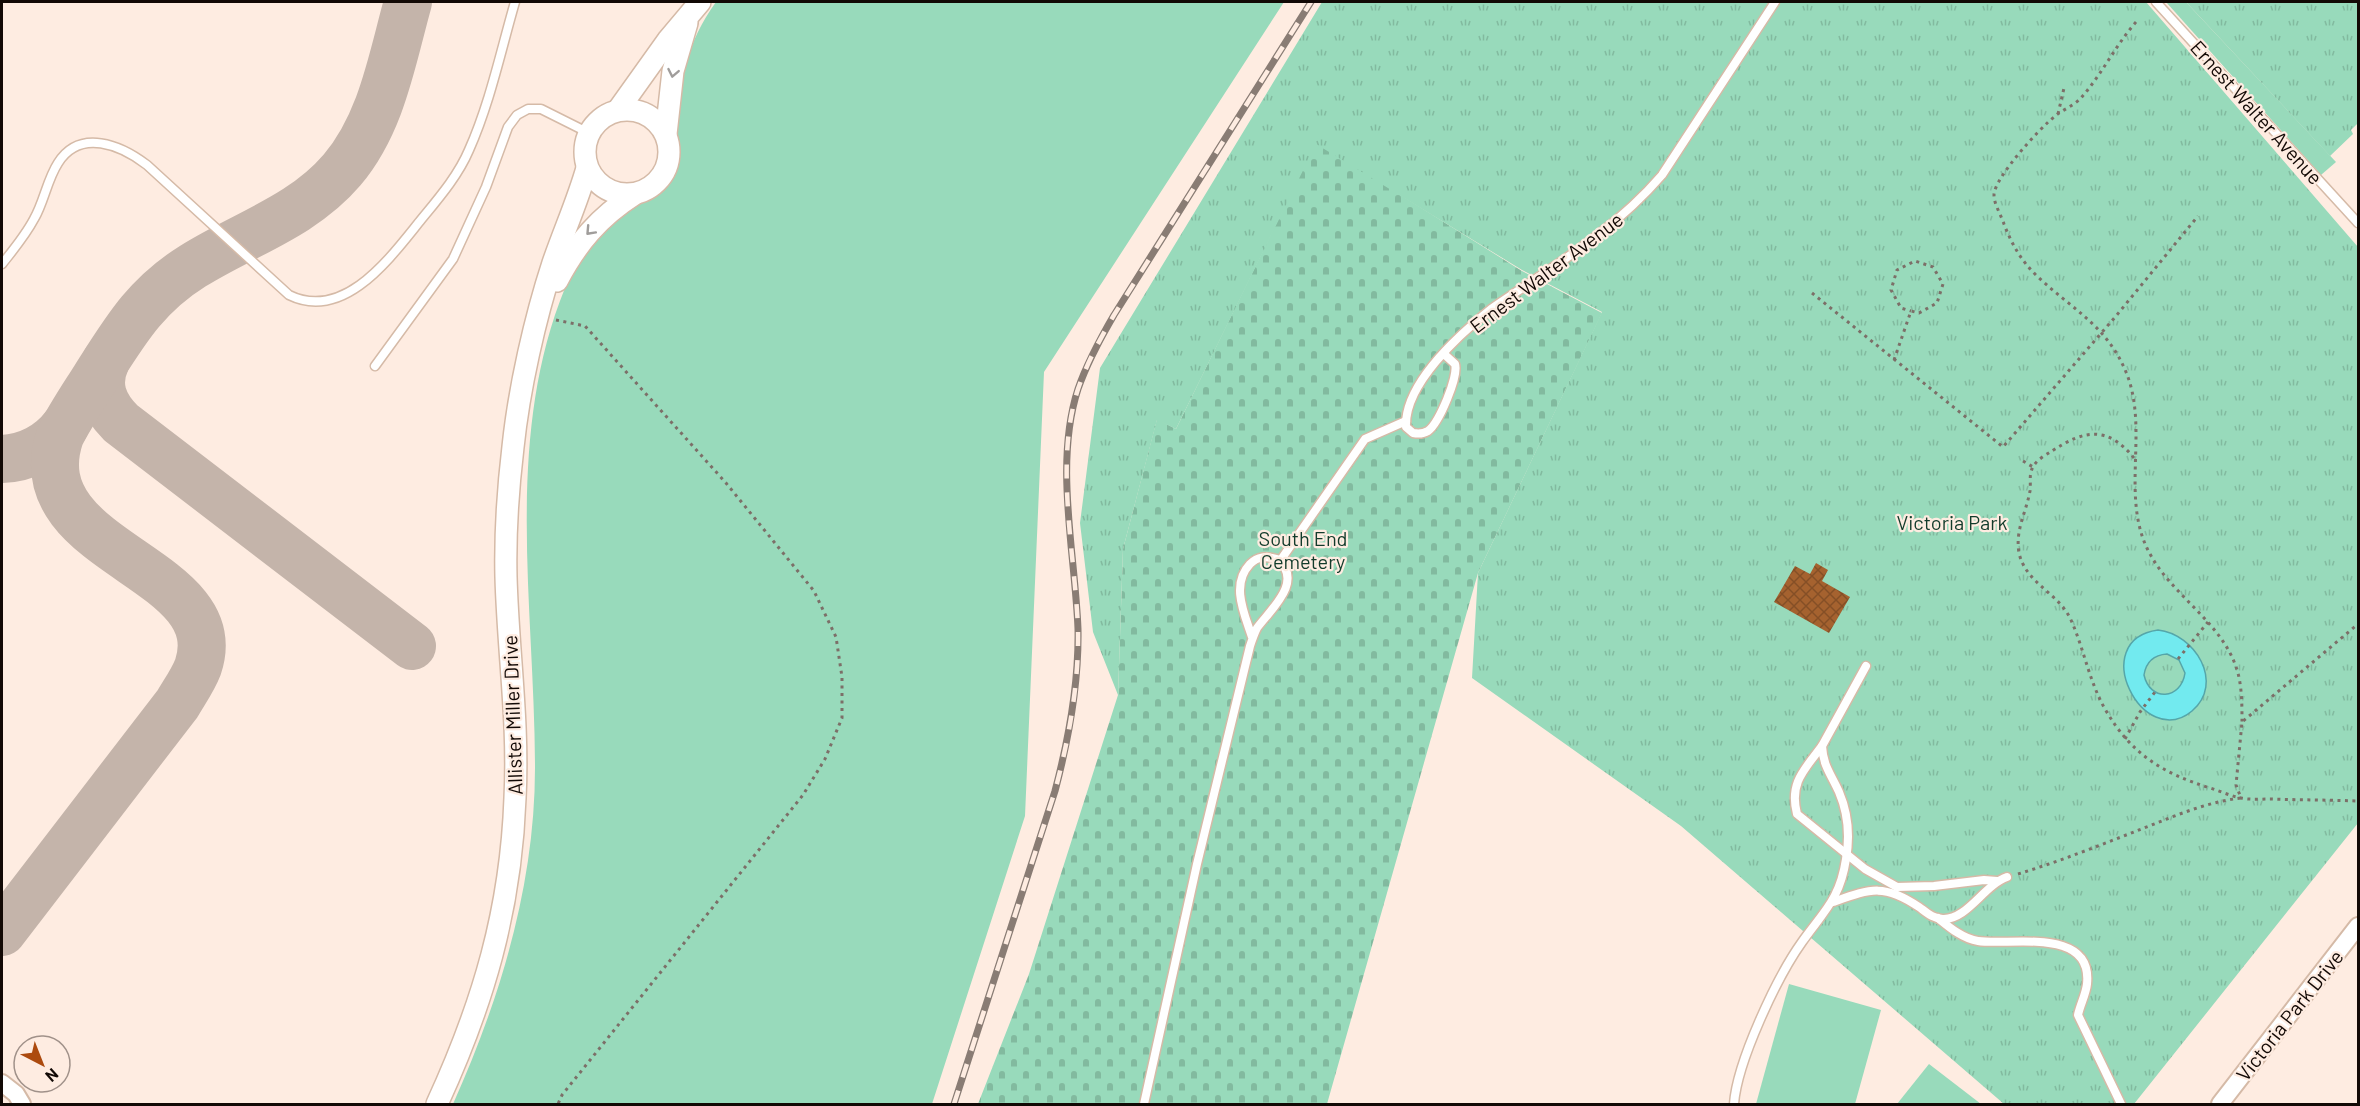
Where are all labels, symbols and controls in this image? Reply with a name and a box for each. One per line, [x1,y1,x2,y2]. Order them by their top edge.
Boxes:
street label: Ernest Walter Avenue [2186,35,2328,189]
one-way arrow [667,68,680,78]
street label: Ernest Walter Avenue [1465,207,1627,337]
one-way arrow [586,224,597,235]
park label: Victoria Park [1896,510,2008,534]
park label: South End Cemetery [1258,526,1348,573]
street label: Allister Miller Drive [497,635,527,795]
street label: Victoria Park Drive [2230,945,2348,1085]
north arrow [12,1034,72,1094]
text: N [42,1065,63,1086]

